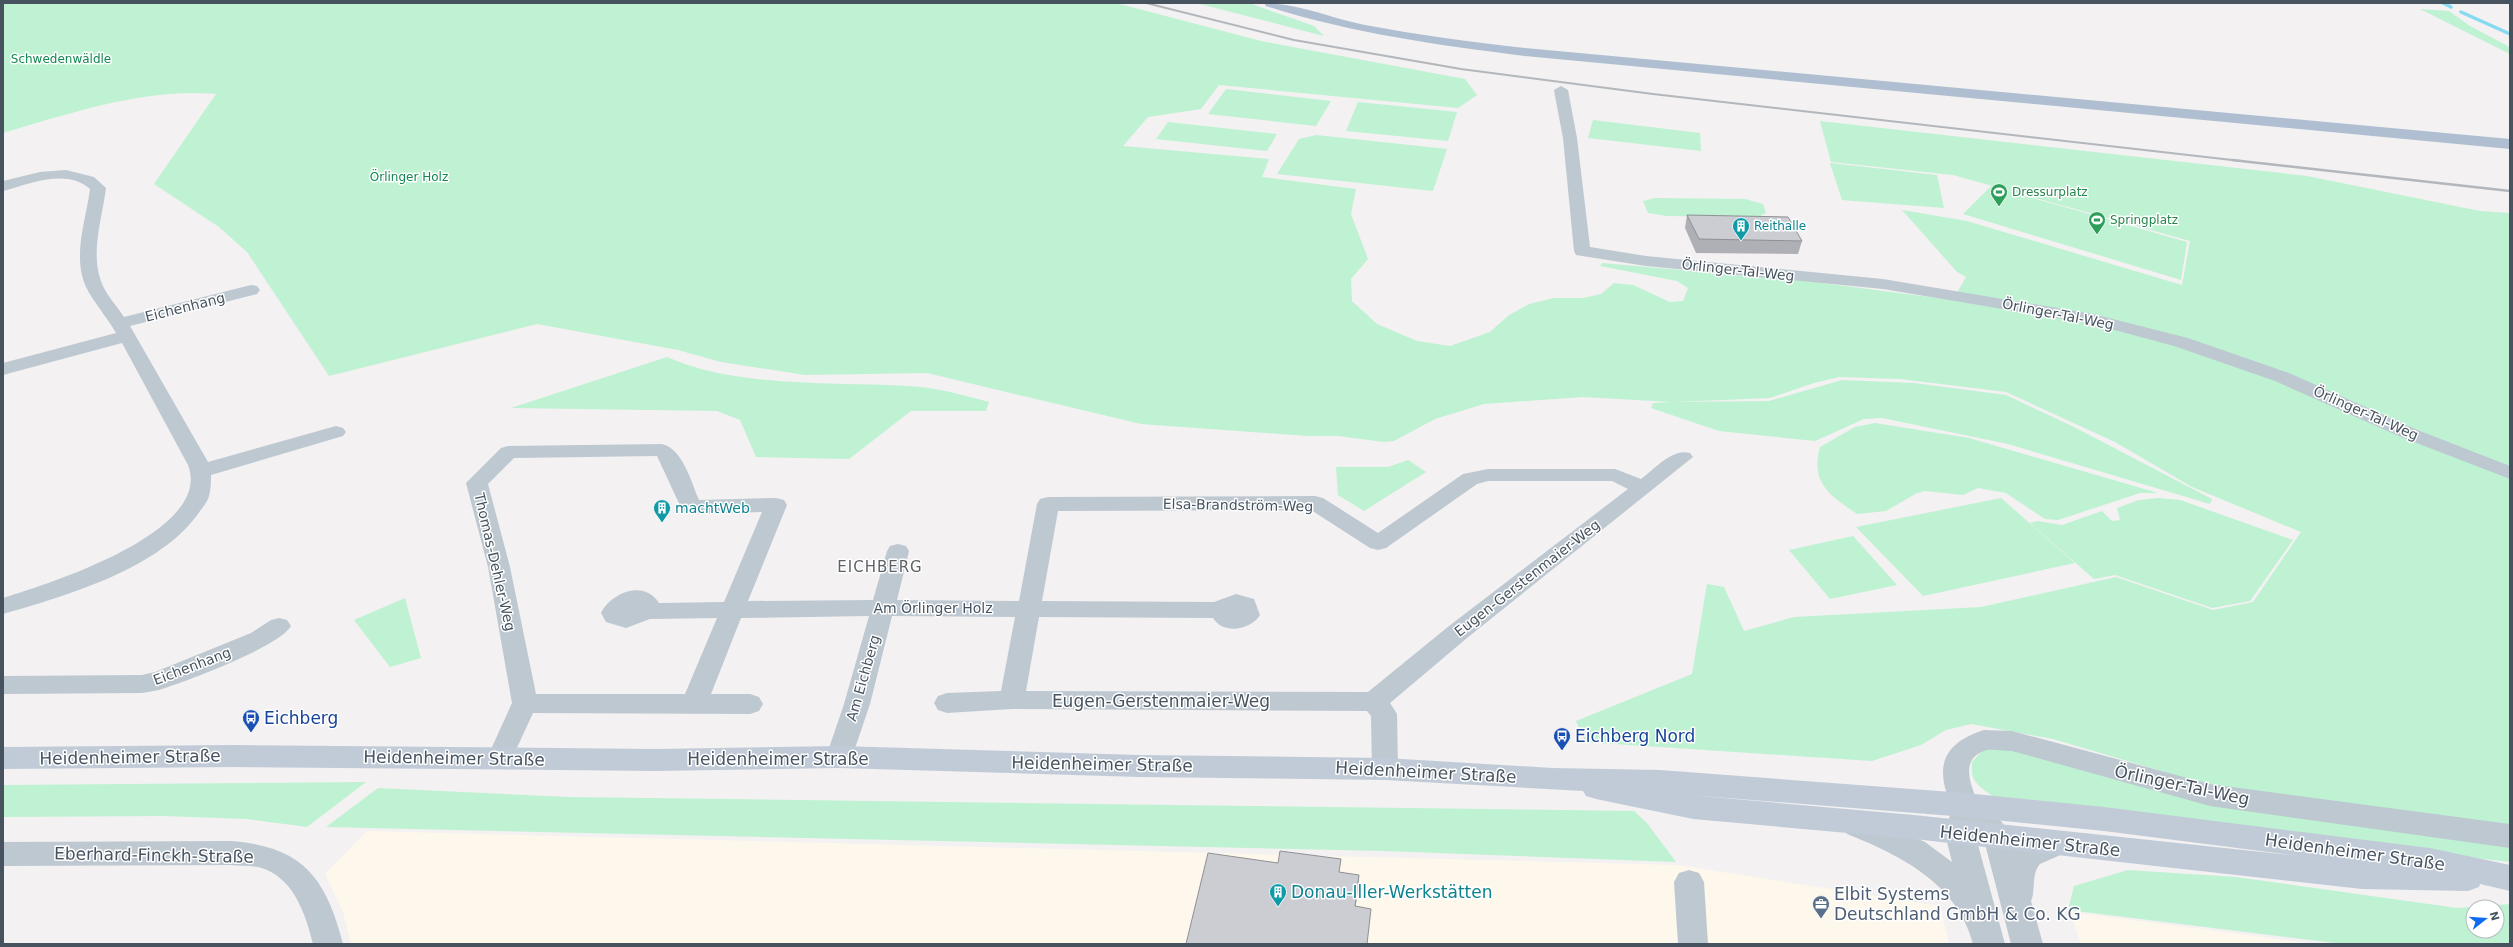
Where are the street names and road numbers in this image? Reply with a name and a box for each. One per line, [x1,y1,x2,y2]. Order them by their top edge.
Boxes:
street label: Örlinger-Tal-Weg [1681,255,1795,284]
street label: Eichenhang [143,289,227,325]
street label: Örlinger-Tal-Weg [2001,294,2115,333]
street label: Örlinger-Tal-Weg [2311,382,2421,443]
street label: Thomas-Dehler-Weg [471,490,519,633]
street label: Elsa-Brandström-Weg [1163,496,1313,514]
street label: Eugen-Gerstenmaier-Weg [1451,516,1603,640]
street label: Am Örlinger Holz [873,599,993,616]
street label: Am Eichberg [843,633,883,723]
street label: Eichenhang [151,644,233,688]
street label: Eugen-Gerstenmaier-Weg [1052,691,1270,711]
street label: Heidenheimer Straße [39,745,221,769]
street label: Heidenheimer Straße [363,746,545,770]
street label: Heidenheimer Straße [687,749,869,769]
street label: Heidenheimer Straße [1011,752,1193,776]
street label: Heidenheimer Straße [1335,757,1517,787]
street label: Örlinger-Tal-Weg [2113,760,2252,809]
street label: Heidenheimer Straße [1939,822,2121,860]
street label: Heidenheimer Straße [2264,829,2446,875]
street label: Eberhard-Finckh-Straße [54,843,254,867]

